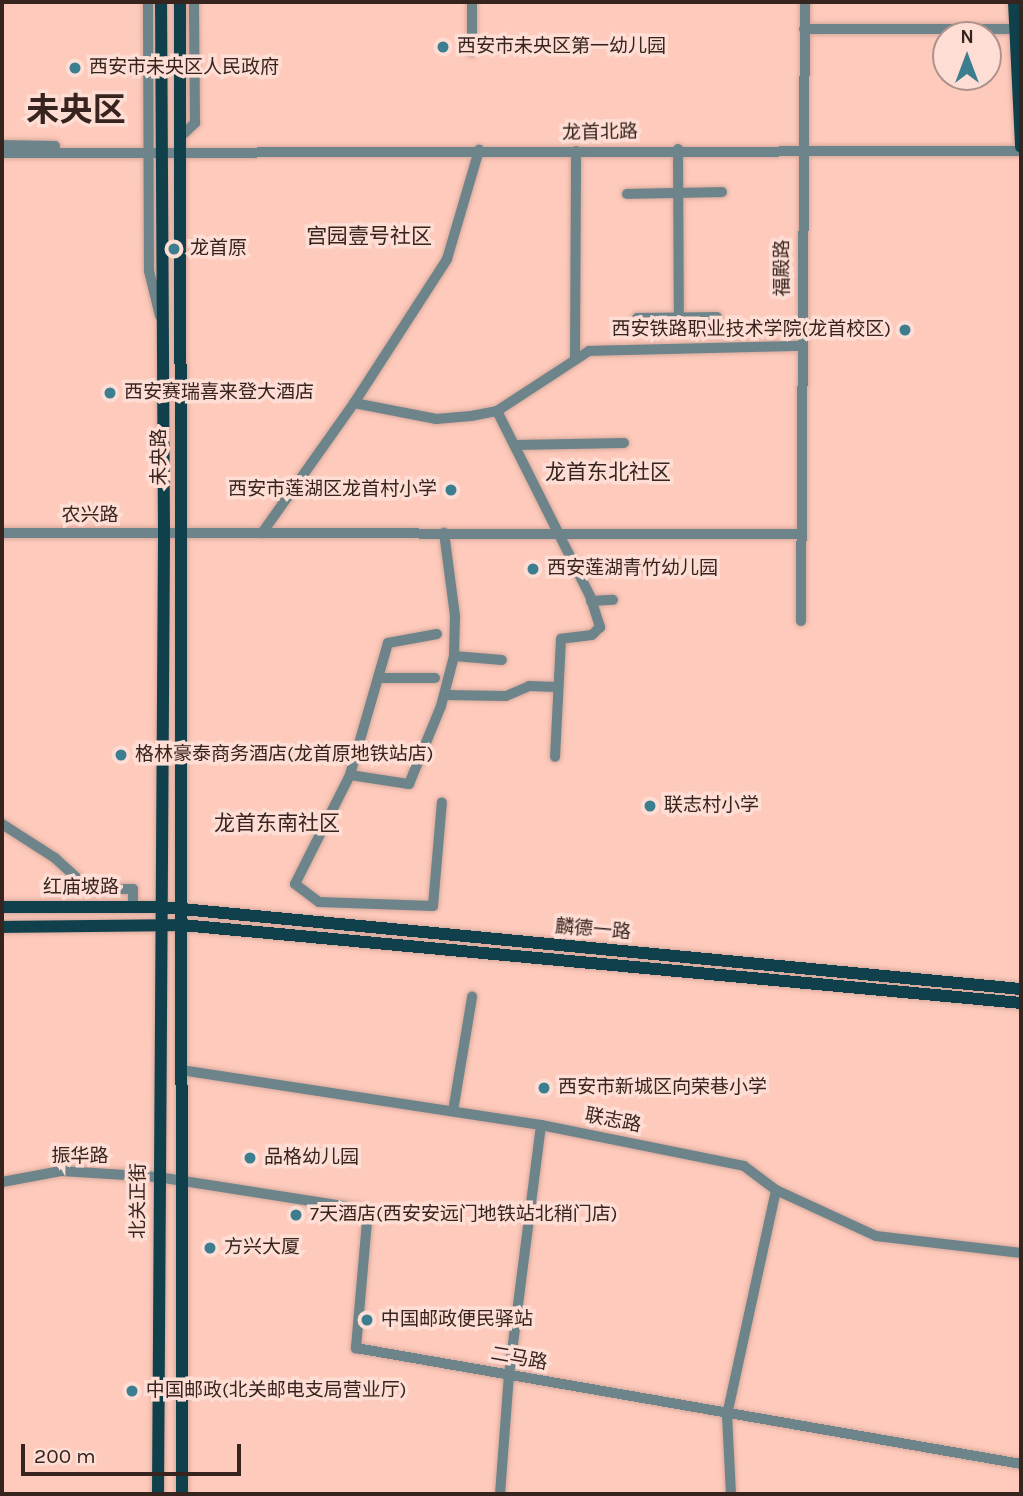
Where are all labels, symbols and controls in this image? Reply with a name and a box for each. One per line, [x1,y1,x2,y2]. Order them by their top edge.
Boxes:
north arrow [932,21,1002,91]
text: N [960,26,974,48]
place label: 西安市未央区第一幼儿园 [457,36,666,58]
marker: 西安市未央区第一幼儿园 [435,39,451,55]
place label: 西安市未央区人民政府 [89,57,279,79]
marker: 西安市未央区人民政府 [67,60,83,76]
district label: 未央区 [27,91,125,131]
street label: 龙首北路 [562,121,638,145]
district label: 宫园壹号社区 [306,223,432,249]
place label: 龙首原 [190,238,247,260]
marker: 龙首原 [164,239,184,259]
street label: 福殿路 [772,240,794,296]
place label: 西安铁路职业技术学院(龙首校区) [611,319,891,341]
marker: 西安铁路职业技术学院(龙首校区) [897,322,913,338]
place label: 西安赛瑞喜来登大酒店 [124,382,314,404]
marker: 西安赛瑞喜来登大酒店 [102,385,118,401]
street label: 未央路 [149,429,171,485]
district label: 龙首东北社区 [545,459,671,485]
place label: 西安市莲湖区龙首村小学 [228,479,437,501]
marker: 西安市莲湖区龙首村小学 [443,482,459,498]
street label: 农兴路 [62,505,118,527]
place label: 西安莲湖青竹幼儿园 [547,558,718,580]
marker: 西安莲湖青竹幼儿园 [525,561,541,577]
place label: 格林豪泰商务酒店(龙首原地铁站店) [135,744,434,766]
marker: 格林豪泰商务酒店(龙首原地铁站店) [113,747,129,763]
place label: 联志村小学 [664,795,759,817]
marker: 联志村小学 [642,798,658,814]
district label: 龙首东南社区 [214,810,340,836]
street label: 红庙坡路 [43,877,119,899]
street label: 麟德一路 [554,915,632,945]
place label: 西安市新城区向荣巷小学 [558,1077,767,1099]
marker: 西安市新城区向荣巷小学 [536,1080,552,1096]
street label: 联志路 [583,1104,643,1138]
street label: 振华路 [52,1146,108,1168]
place label: 品格幼儿园 [264,1147,359,1169]
marker: 品格幼儿园 [242,1150,258,1166]
street label: 北关正街 [128,1163,150,1239]
place label: 7天酒店(西安安远门地铁站北稍门店) [310,1204,617,1226]
marker: 7天酒店(西安安远门地铁站北稍门店) [288,1207,304,1223]
place label: 方兴大厦 [224,1237,300,1259]
marker: 方兴大厦 [202,1240,218,1256]
place label: 中国邮政便民驿站 [381,1309,533,1331]
marker: 中国邮政便民驿站 [359,1312,375,1328]
street label: 二马路 [489,1343,549,1375]
place label: 中国邮政(北关邮电支局营业厅) [146,1380,407,1402]
marker: 中国邮政(北关邮电支局营业厅) [124,1383,140,1399]
scale bar [24,1430,245,1474]
text: 200 m [34,1444,96,1468]

